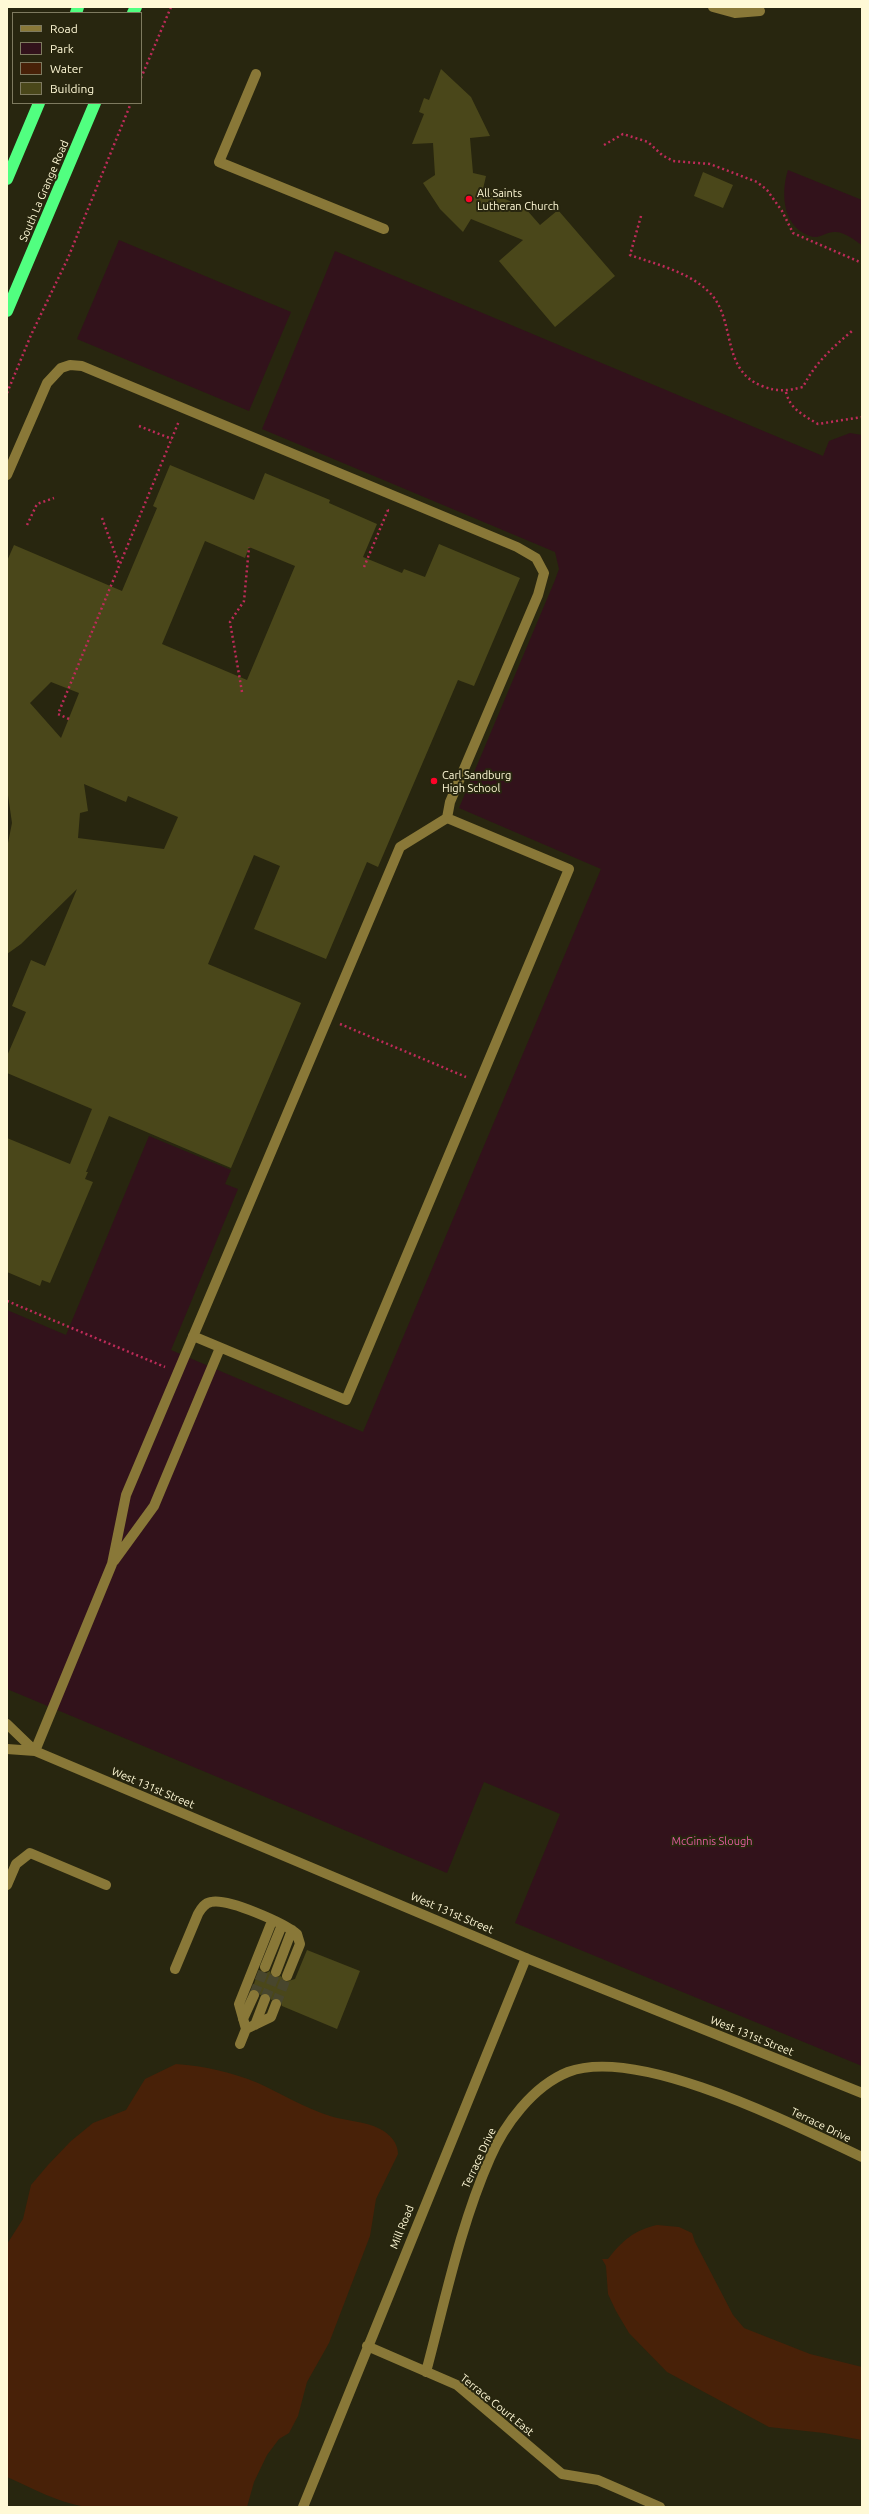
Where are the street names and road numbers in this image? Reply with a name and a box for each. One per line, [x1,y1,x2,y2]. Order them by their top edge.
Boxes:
street label: South La Grange Road [17,138,71,244]
street label: West 131st Street [110,1765,196,1811]
street label: West 131st Street [409,1890,495,1936]
street label: West 131st Street [708,2013,796,2059]
street label: Terrace Drive [789,2105,853,2145]
street label: Terrace Drive [459,2126,499,2190]
street label: Mill Road [387,2203,417,2251]
street label: Terrace Court East [458,2371,536,2439]

